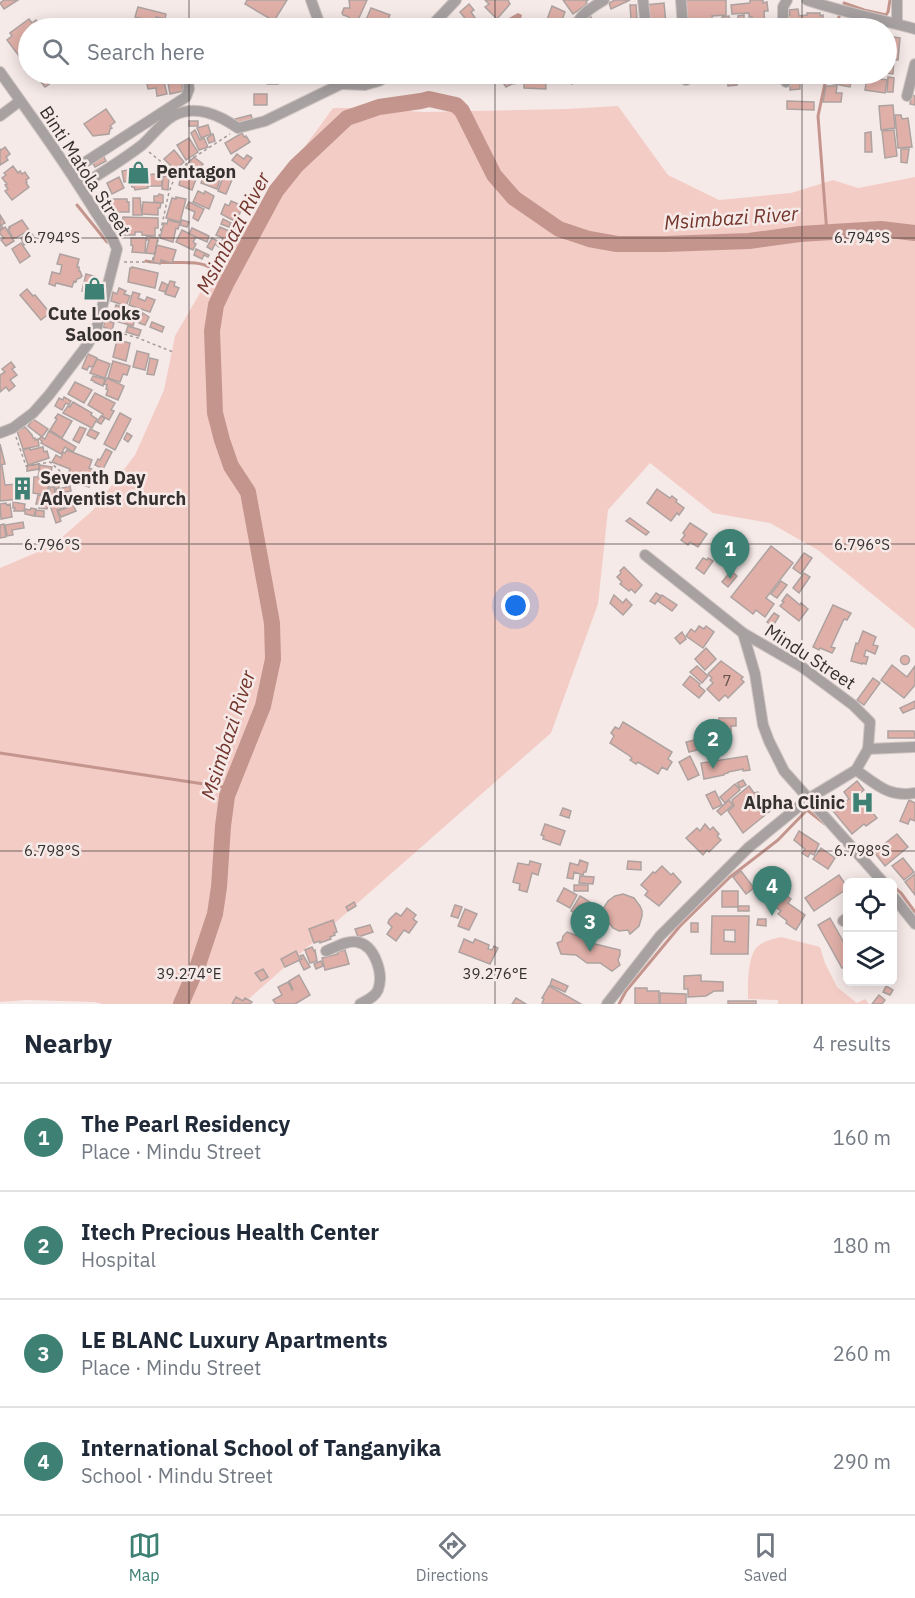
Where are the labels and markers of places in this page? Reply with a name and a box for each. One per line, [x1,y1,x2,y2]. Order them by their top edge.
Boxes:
shop icon: Pentagon [125,159,151,185]
place label: Pentagon [156,160,236,183]
shop icon: Cute Looks Saloon [81,275,107,301]
place label: Cute Looks Saloon [48,302,140,346]
place label: Seventh Day Adventist Church [40,466,186,510]
building icon: Seventh Day Adventist Church [9,475,35,501]
pin: 1 [710,530,750,579]
pin: 2 [694,720,732,769]
hospital icon: Alpha Clinic [850,790,876,816]
place label: Alpha Clinic [744,791,845,814]
pin: 4 [752,866,792,916]
pin: 3 [570,902,610,952]

